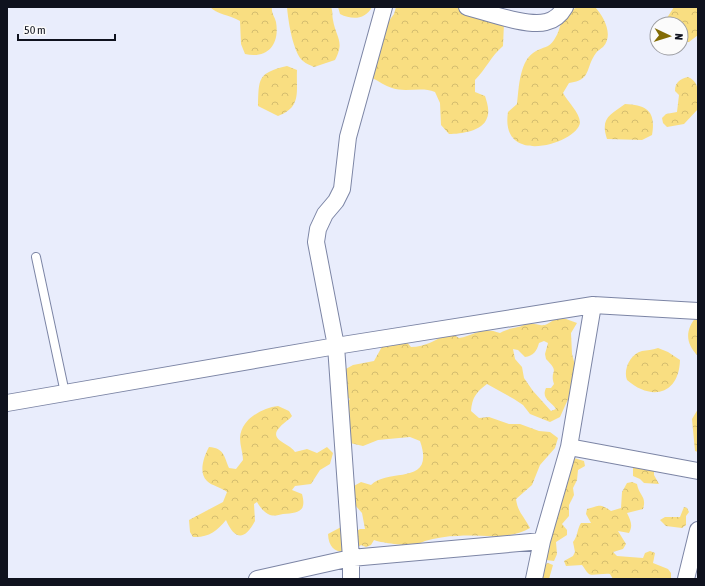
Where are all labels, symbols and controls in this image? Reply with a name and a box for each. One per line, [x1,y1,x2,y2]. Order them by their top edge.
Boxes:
scale bar [18,16,115,42]
north arrow [649,16,689,56]
text: 50 m [24,23,46,37]
text: N [673,33,685,40]

